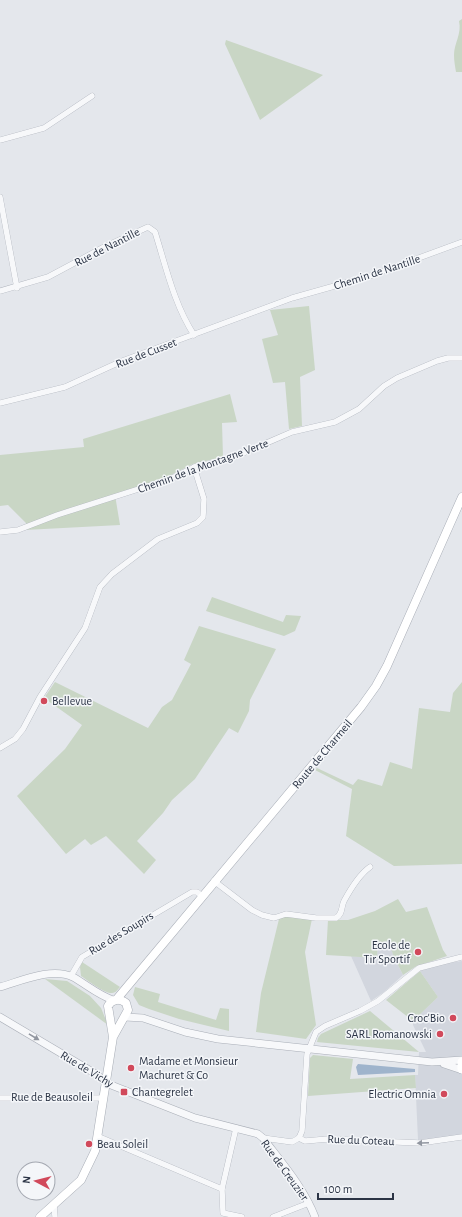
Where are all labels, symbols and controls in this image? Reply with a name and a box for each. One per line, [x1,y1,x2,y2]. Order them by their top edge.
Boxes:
street label: Rue de Nantille [72,225,142,269]
street label: Chemin de Nantille [332,252,422,292]
street label: Rue de Cusset [114,336,178,370]
street label: Chemin de la Montagne Verte [136,437,270,495]
place label: Bellevue [52,695,92,707]
marker: Bellevue [39,696,49,706]
street label: Route de Charmeil [290,717,354,791]
street label: Rue des Soupirs [87,909,155,957]
place label: Ecole de Tir Sportif [364,939,411,965]
marker: Ecole de Tir Sportif [413,947,423,957]
place label: Croc'Bio [407,1012,445,1024]
marker: Croc'Bio [448,1013,458,1023]
place label: SARL Romanowski [346,1028,432,1040]
marker: SARL Romanowski [435,1029,445,1039]
one-way arrow [28,1033,40,1040]
street label: Rue de Vichy [58,1049,115,1090]
place label: Madame et Monsieur Machuret & Co [139,1055,238,1081]
marker: Madame et Monsieur Machuret & Co [126,1063,136,1073]
place label: Chantegrelet [132,1086,193,1098]
marker: Chantegrelet [119,1087,129,1097]
place label: Electric Omnia [368,1088,436,1100]
marker: Electric Omnia [439,1089,449,1099]
street label: Rue de Beausoleil [11,1091,93,1103]
street label: Rue du Coteau [327,1133,395,1147]
street label: Rue de Creuzier [259,1137,311,1203]
place label: Beau Soleil [97,1138,148,1150]
marker: Beau Soleil [84,1139,94,1149]
one-way arrow [417,1139,429,1146]
north arrow [16,1161,56,1201]
text: N [21,1175,32,1184]
scale bar [318,1175,393,1201]
text: 100 m [324,1183,352,1195]

